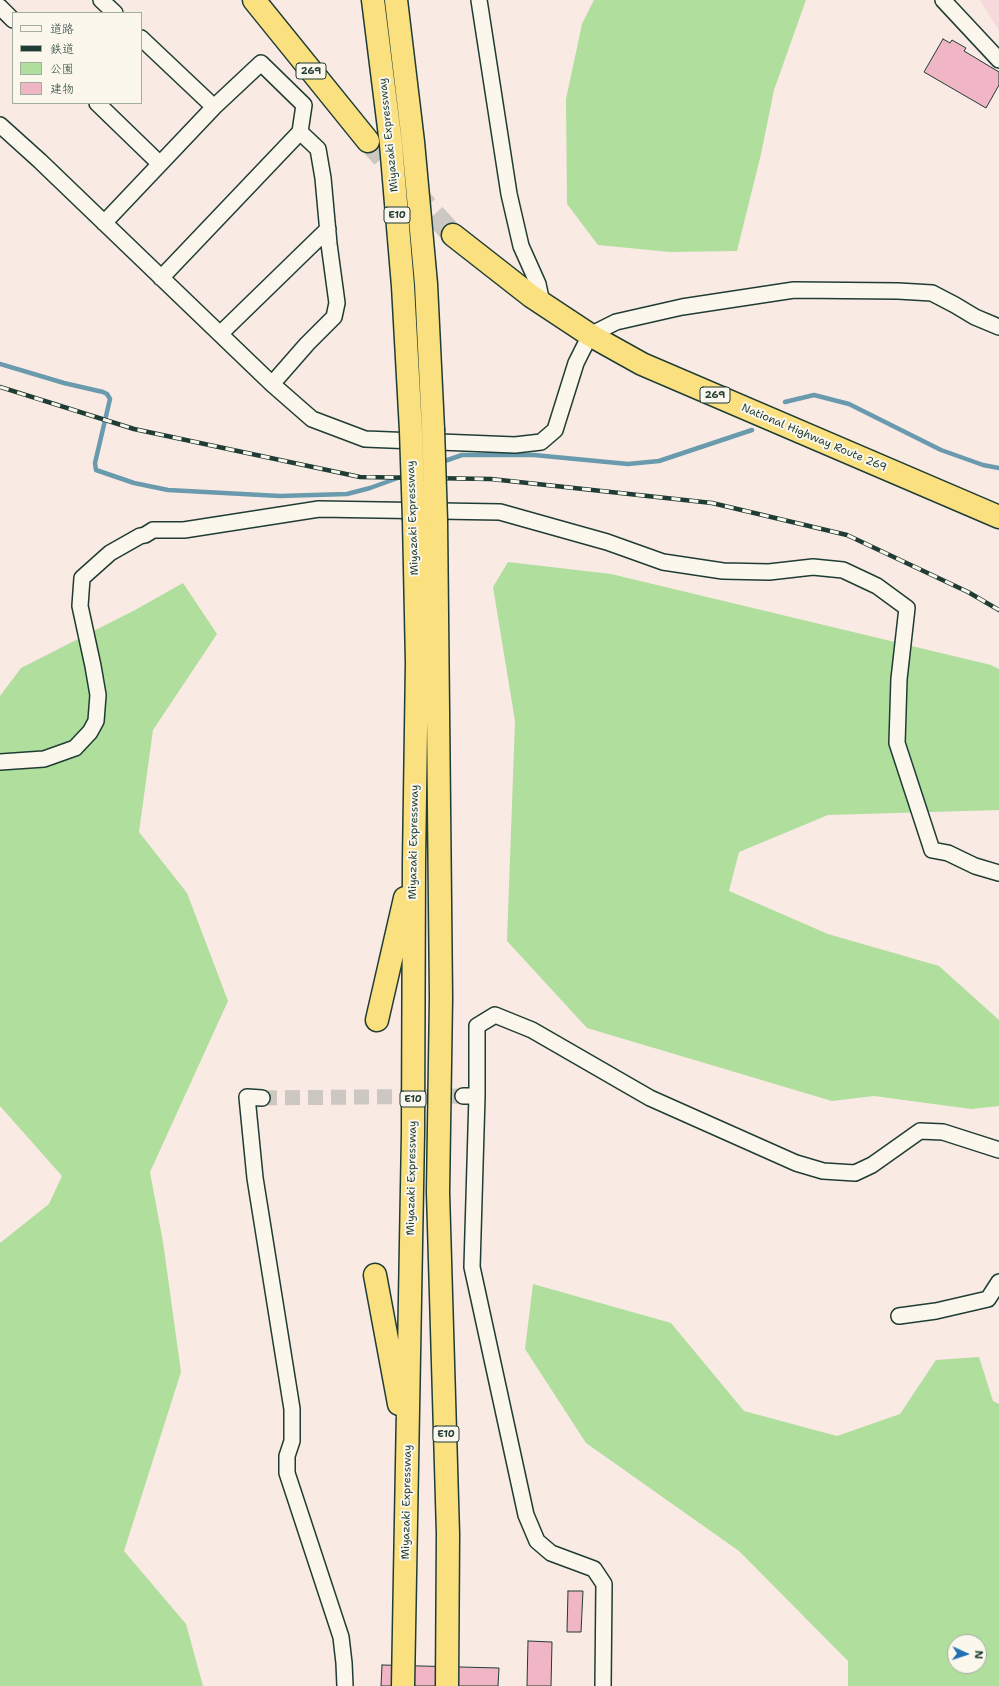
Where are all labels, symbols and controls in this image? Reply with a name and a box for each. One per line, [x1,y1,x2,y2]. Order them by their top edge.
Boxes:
legend [12,12,142,104]
text: 道路 [50,21,74,37]
text: 鉄道 [50,41,74,57]
text: 公園 [50,61,74,77]
road number: 269 [296,63,326,79]
street label: Miyazaki Expressway [376,77,402,193]
text: 建物 [50,81,74,97]
road number: E10 [384,207,410,223]
road number: 269 [700,387,730,403]
street label: National Highway Route 269 [739,401,889,475]
street label: Miyazaki Expressway [404,460,422,576]
street label: Miyazaki Expressway [406,784,422,900]
road number: E10 [400,1091,426,1107]
street label: Miyazaki Expressway [404,1120,420,1236]
road number: E10 [433,1426,459,1442]
street label: Miyazaki Expressway [399,1444,415,1560]
north arrow [947,1634,987,1674]
text: N [971,1650,986,1659]

